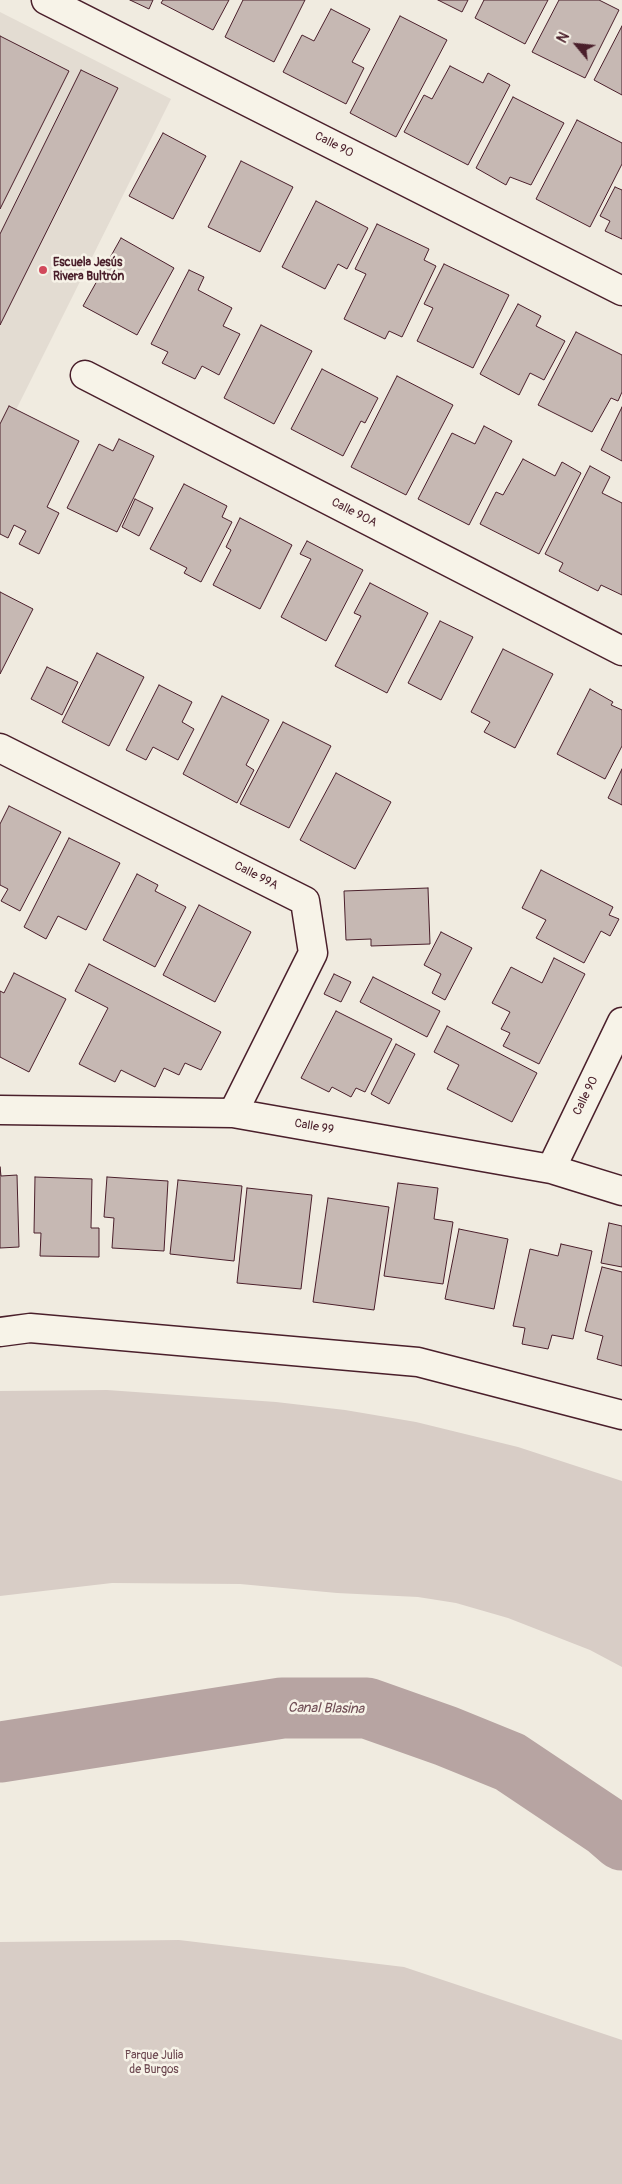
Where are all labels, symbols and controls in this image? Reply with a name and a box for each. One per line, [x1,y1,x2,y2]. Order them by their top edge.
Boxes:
north arrow [552,20,602,70]
text: N [554,30,573,46]
street label: Calle 90 [312,129,356,161]
place label: Escuela Jesús Rivera Bultrón [53,256,124,284]
marker: Escuela Jesús Rivera Bultrón [37,264,49,276]
street label: Calle 90A [329,495,379,531]
street label: Calle 99A [232,859,280,893]
street label: Calle 90 [570,1074,602,1118]
street label: Calle 99 [293,1116,335,1138]
water label: Canal Blasina [288,1700,364,1718]
park label: Parque Julia de Burgos [125,2049,183,2077]

